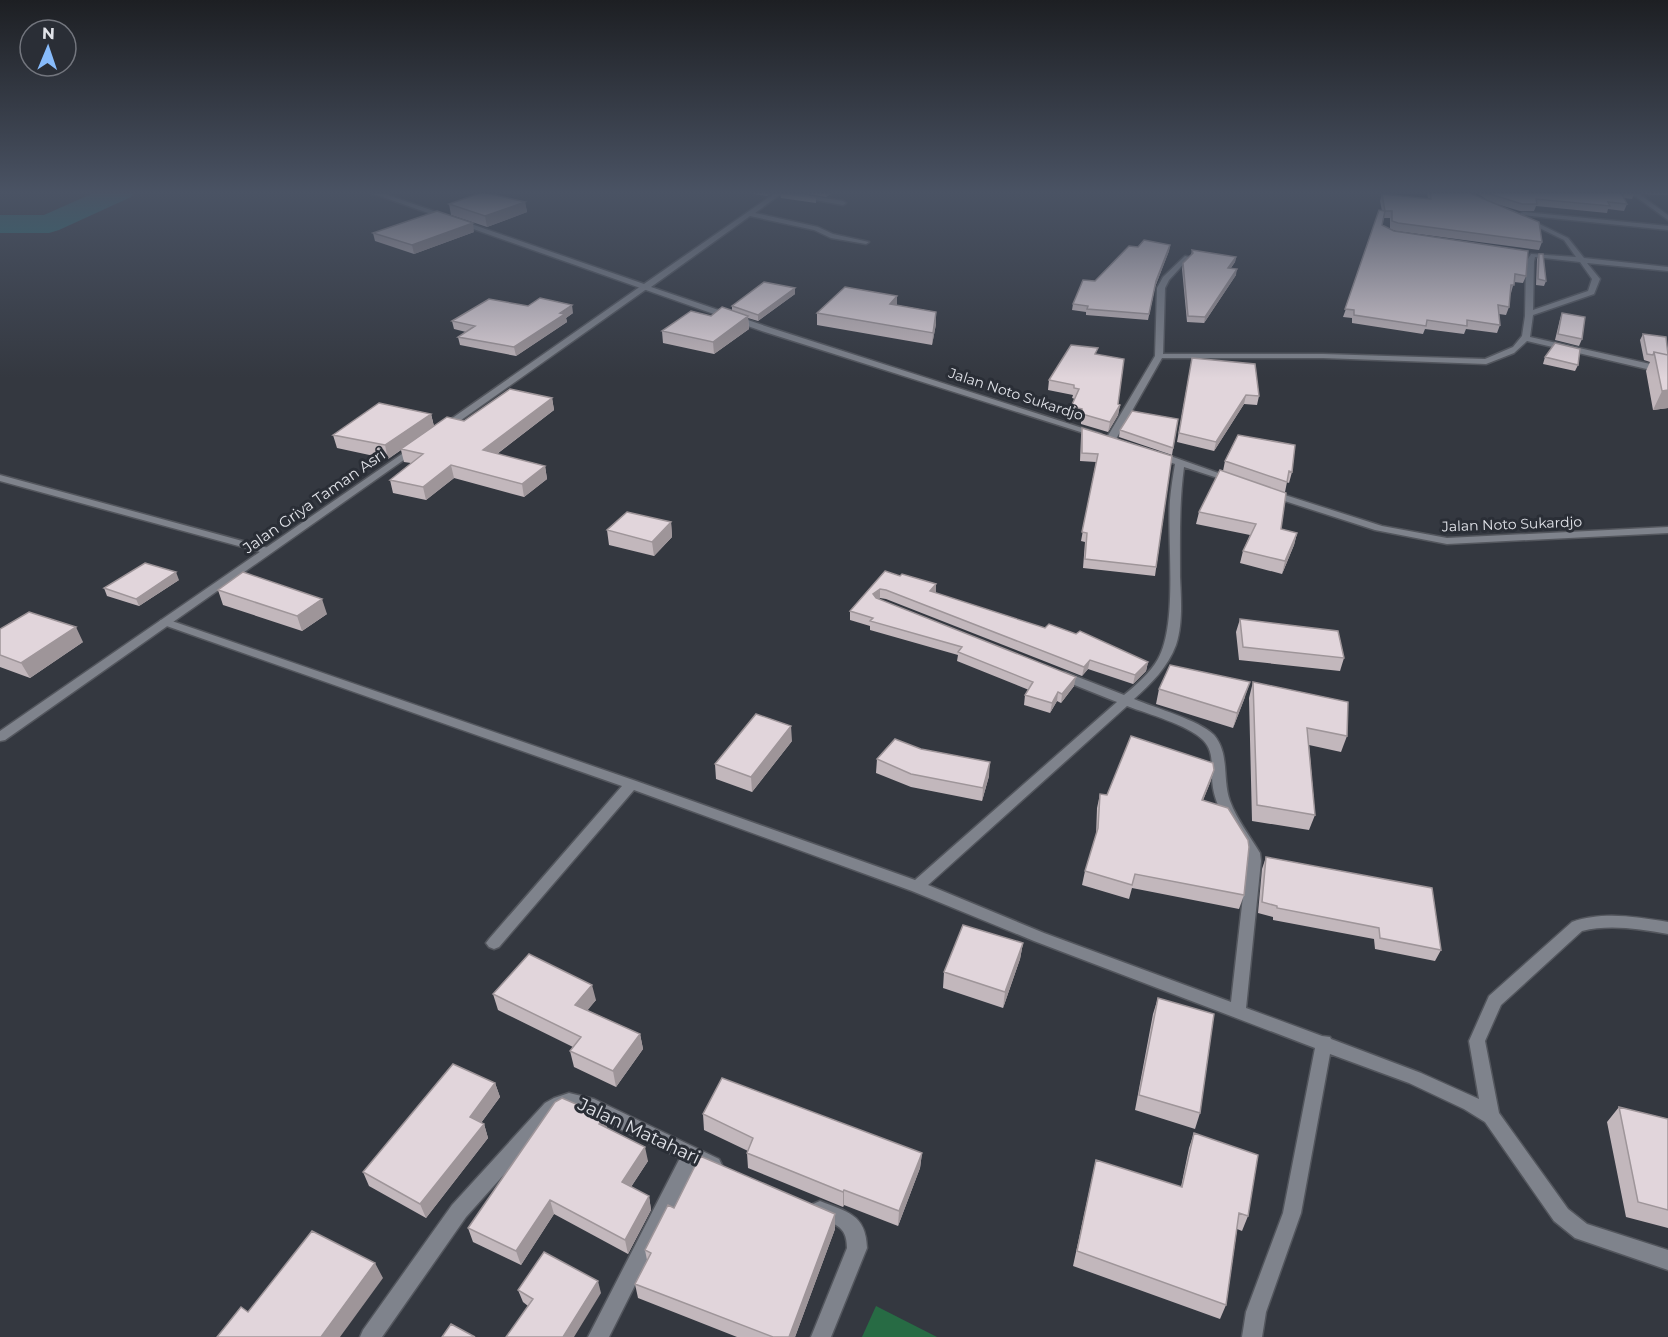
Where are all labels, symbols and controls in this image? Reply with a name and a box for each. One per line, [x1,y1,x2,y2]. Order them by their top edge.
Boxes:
north arrow [18,18,78,78]
text: N [42,24,55,43]
street label: Jalan Noto Sukardjo [945,363,1086,424]
street label: Jalan Griya Taman Asri [238,445,389,558]
street label: Jalan Noto Sukardjo [1440,513,1583,535]
street label: Jalan Matahari [574,1093,704,1169]

